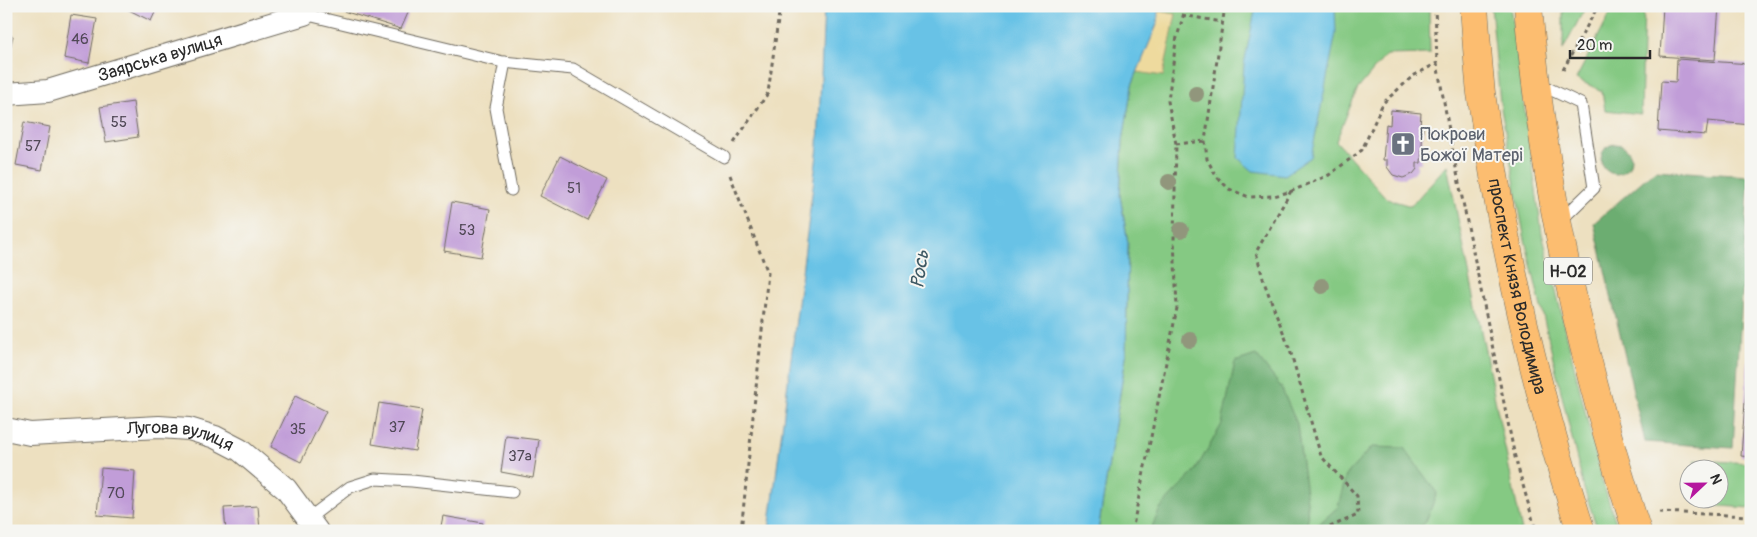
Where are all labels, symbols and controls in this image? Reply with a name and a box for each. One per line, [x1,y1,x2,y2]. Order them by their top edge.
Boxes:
street label: Заярська вулиця [95,28,225,87]
scale bar [1570,28,1650,60]
house number: 46 [71,30,89,49]
text: 20 m [1577,36,1612,55]
house number: 55 [111,113,127,132]
place label: Покрови Божої Матері [1420,123,1523,167]
church icon: Покрови Божої Матері [1390,131,1416,157]
house number: 57 [25,137,41,156]
street label: проспект Князя Володимира [1483,177,1552,397]
house number: 51 [567,179,581,198]
house number: 53 [459,221,475,240]
water label: Рось [905,248,935,290]
road number: Н-02 [1544,258,1592,284]
street label: Лугова вулиця [125,416,238,457]
house number: 37 [389,418,405,437]
house number: 35 [290,420,306,439]
house number: 37а [508,447,532,466]
north arrow [1680,460,1730,510]
text: N [1706,472,1725,487]
house number: 70 [107,484,125,503]

